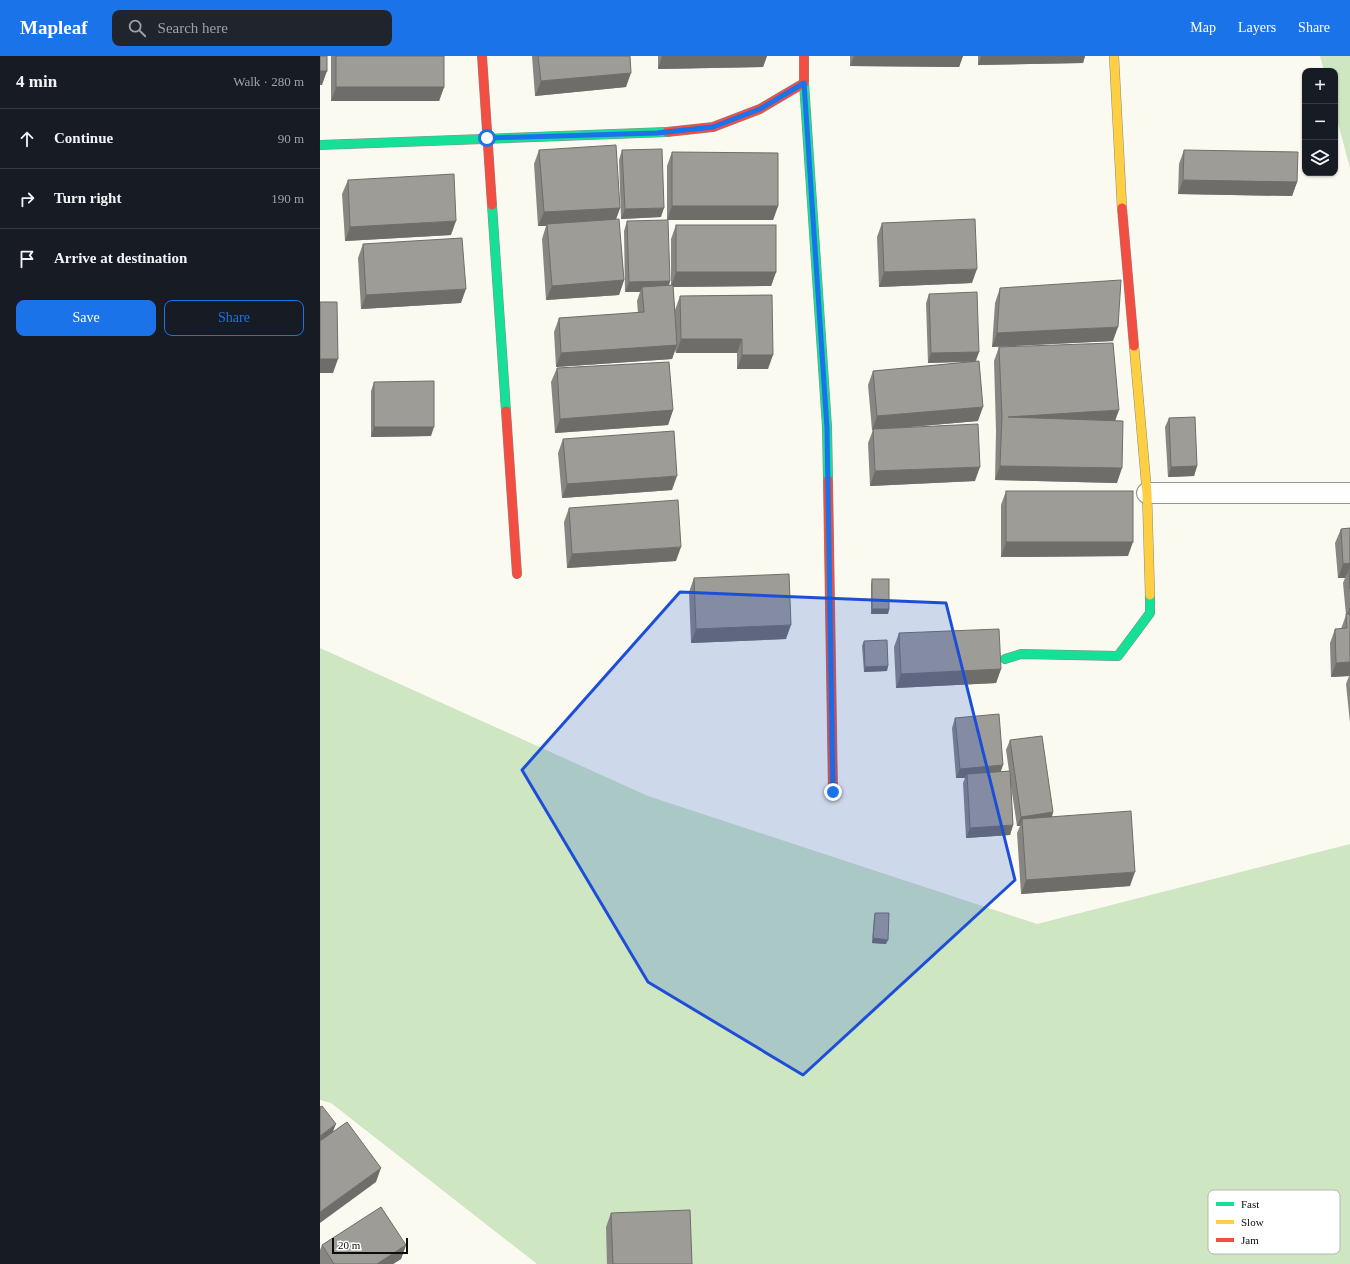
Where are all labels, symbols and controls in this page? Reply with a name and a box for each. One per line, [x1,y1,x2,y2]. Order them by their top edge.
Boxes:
search box [112,10,392,46]
text: Mapleaf [20,17,88,38]
icon: search [126,17,148,39]
text: Search here [158,20,228,36]
text: Map [1190,20,1216,35]
text: Layers [1238,20,1276,35]
text: Share [1298,20,1330,35]
map controls [1302,68,1338,176]
button: + [1302,68,1338,104]
text: 4 min [16,72,57,91]
text: Walk · 280 m [233,74,304,89]
button: − [1302,104,1338,140]
icon: ahead [16,128,38,150]
route start [478,129,496,147]
text: Continue [54,130,113,146]
text: 90 m [278,131,304,146]
button: layers [1302,140,1338,176]
icon: right [16,188,38,210]
text: Turn right [54,190,121,206]
text: 190 m [271,191,304,206]
icon: arrive [16,248,38,270]
text: Arrive at destination [54,250,187,266]
button: Save [16,300,156,336]
button: Share [164,300,304,336]
route end [824,783,842,801]
legend [1208,1190,1340,1254]
text: Fast [1241,1198,1259,1210]
text: Slow [1241,1216,1264,1228]
text: Jam [1241,1234,1259,1246]
scale bar [332,1236,408,1255]
text: 20 m [338,1239,360,1251]

